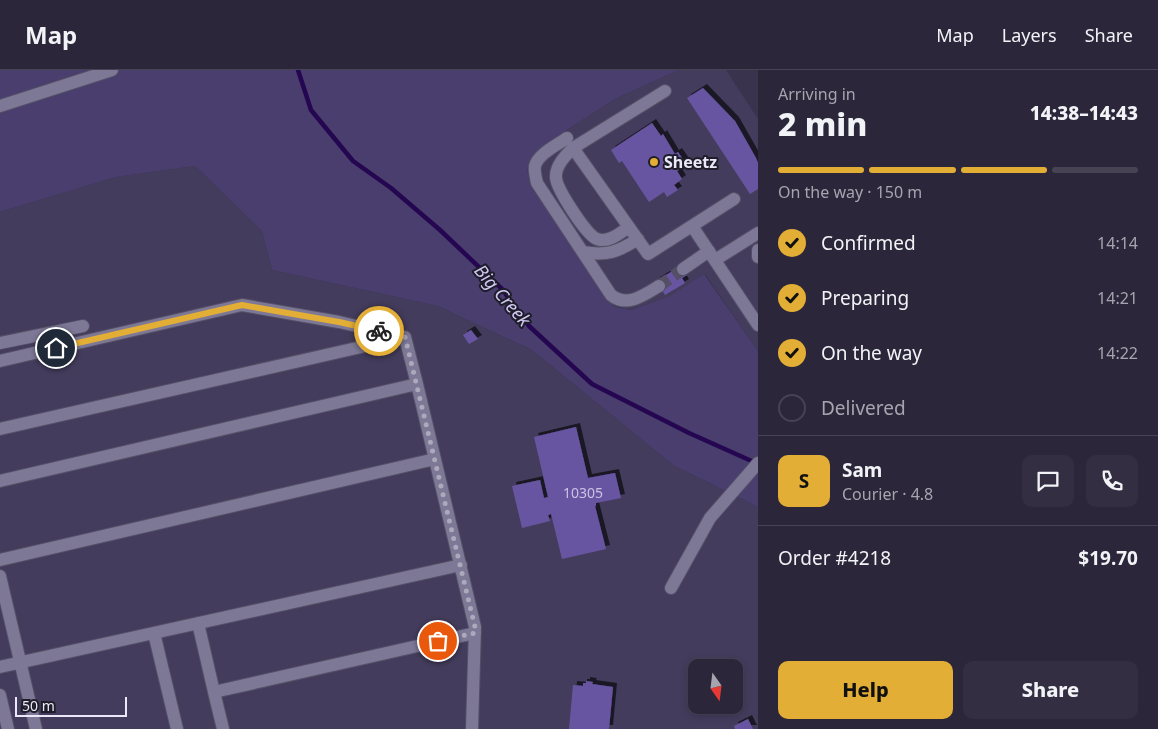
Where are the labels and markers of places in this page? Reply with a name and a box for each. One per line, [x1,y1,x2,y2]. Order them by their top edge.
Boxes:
place label: Sheetz [664,151,717,173]
marker: Sheetz [648,156,660,168]
pin [35,327,77,369]
pin [417,620,459,662]

